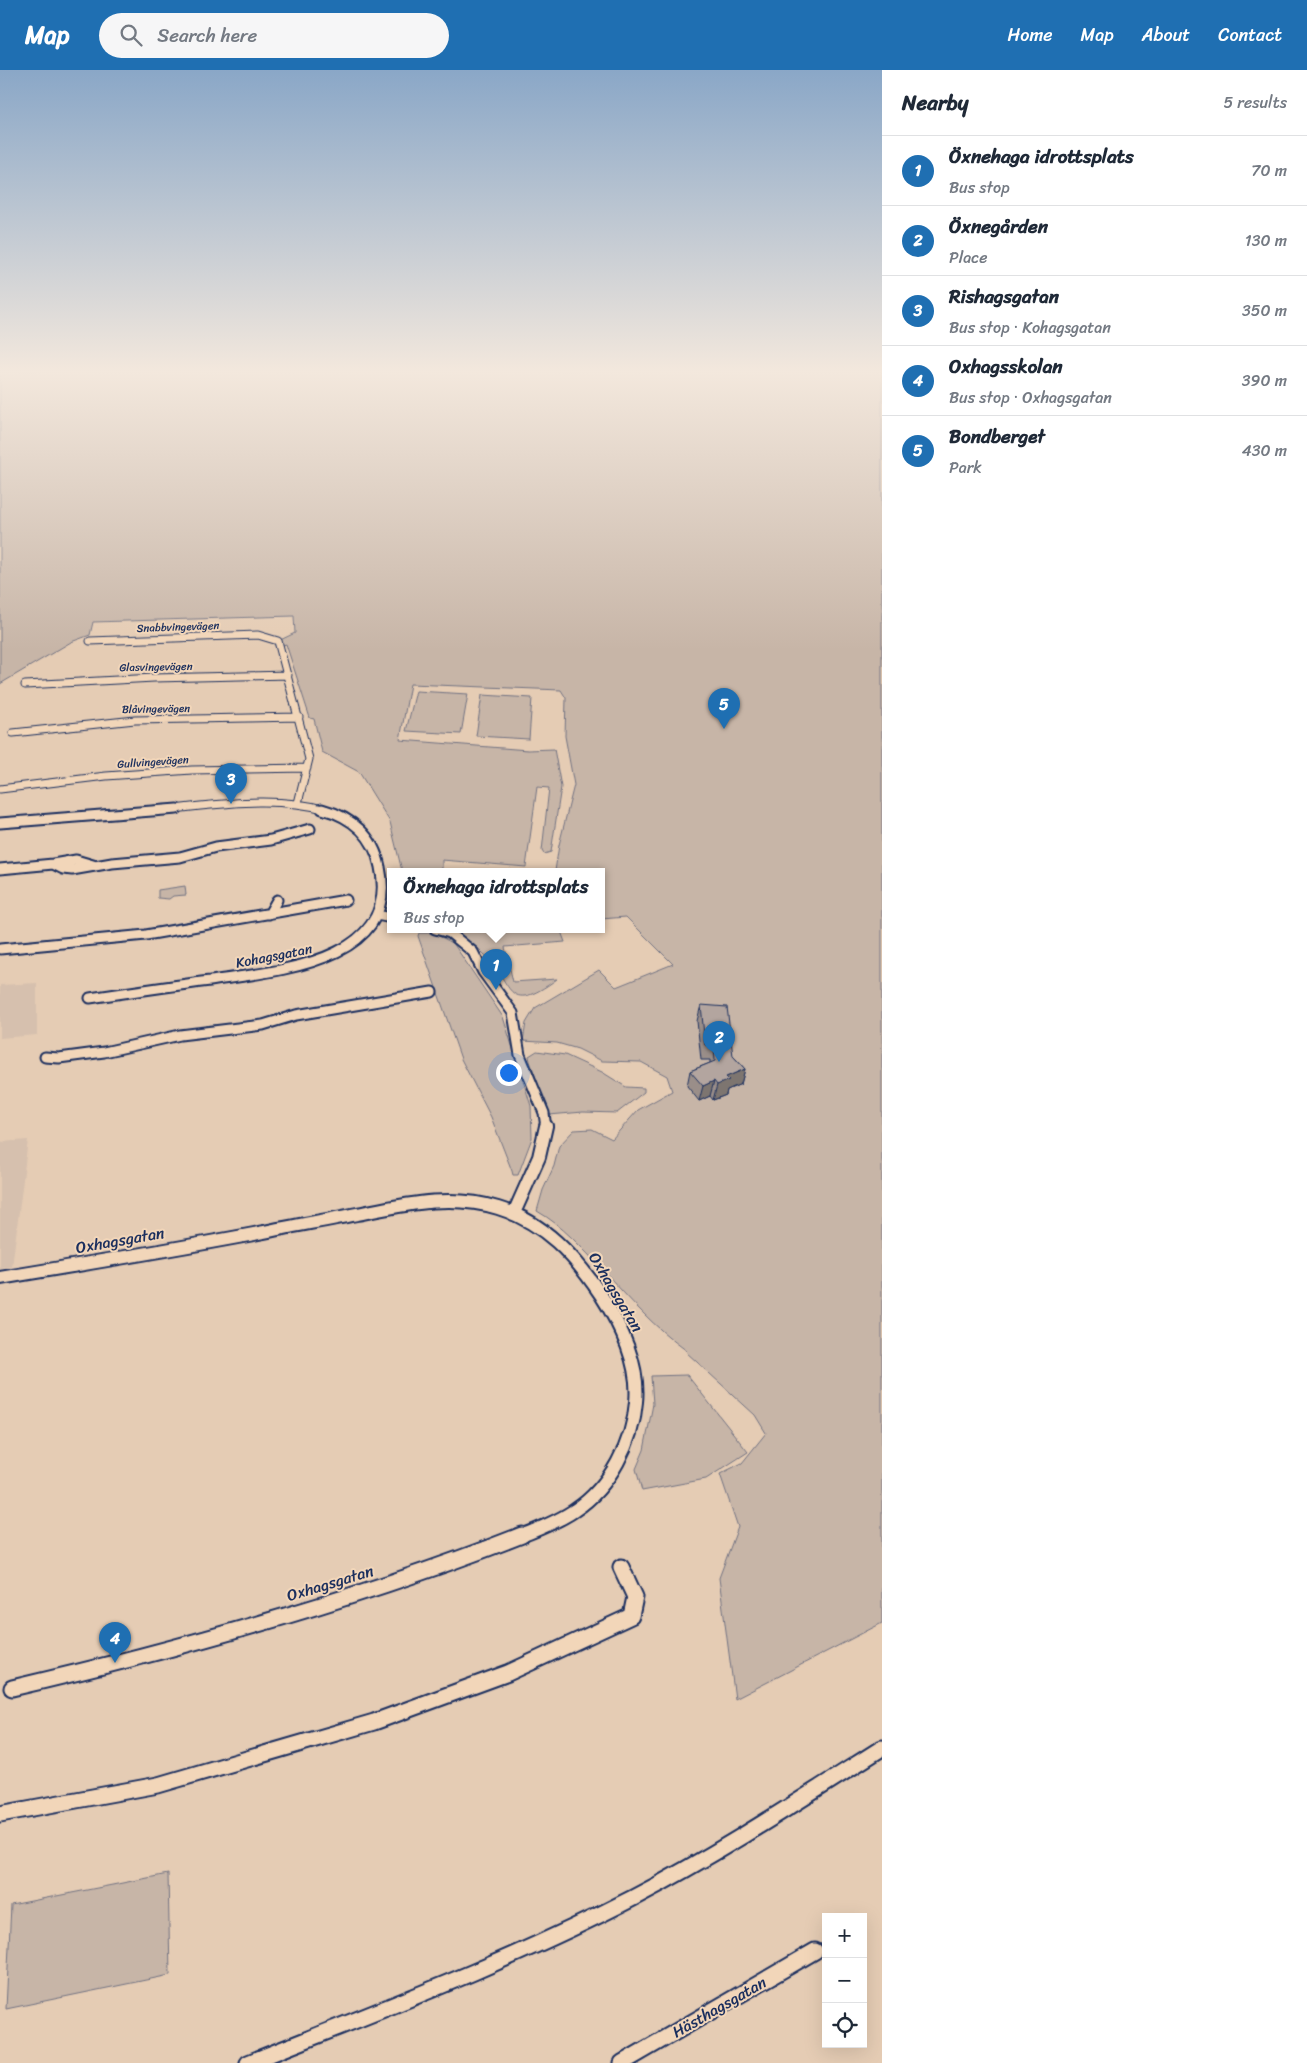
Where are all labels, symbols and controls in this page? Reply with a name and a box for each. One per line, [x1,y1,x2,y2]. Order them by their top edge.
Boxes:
search box [99,13,449,58]
text: Map [25,14,69,56]
text: Search here [157,19,257,52]
text: Home [1008,19,1053,51]
text: Map [1081,19,1114,51]
text: About [1142,19,1190,51]
text: Contact [1218,19,1282,51]
icon: search [117,21,145,49]
text: Nearby [902,84,968,122]
text: 5 results [1223,88,1287,117]
text: Öxnehaga idrottsplats [949,140,1134,173]
text: 1 [915,156,921,185]
text: 70 m [1251,156,1287,185]
text: Bus stop [949,173,1010,202]
text: Öxnegården [949,210,1048,243]
text: 2 [913,226,923,255]
text: 130 m [1245,226,1287,255]
text: Place [949,243,988,272]
text: Rishagsgatan [949,280,1059,313]
text: 3 [914,296,922,325]
text: 350 m [1242,296,1287,325]
text: Bus stop · Kohagsgatan [949,313,1111,342]
text: Oxhagsskolan [949,350,1063,383]
text: 4 [913,366,923,395]
text: 390 m [1242,366,1287,395]
text: Bus stop · Oxhagsgatan [949,383,1112,412]
text: Bondberget [949,420,1045,453]
text: 5 [913,436,923,465]
text: 430 m [1242,436,1287,465]
text: Park [949,453,982,482]
street label: Snabbvingevägen [136,616,220,638]
street label: Glasvingevägen [119,657,193,677]
pin: 5 [708,688,740,729]
street label: Blåvingevägen [122,699,190,719]
street label: Gullvingevägen [117,750,190,774]
pin: 3 [215,763,247,804]
popup [387,868,605,933]
text: Öxnehaga idrottsplats [404,870,588,903]
text: Bus stop [404,903,464,932]
street label: Kohagsgatan [234,936,315,976]
pin: 1 [480,949,512,990]
pin: 2 [703,1021,735,1062]
your location [496,1060,522,1086]
street label: Oxhagsgatan [73,1218,167,1262]
street label: Oxhagsgatan [580,1246,652,1338]
street label: Oxhagsgatan [283,1556,377,1610]
pin: 4 [99,1622,131,1663]
map controls [822,1913,867,2048]
button: + [822,1913,867,1958]
button: − [822,1958,867,2003]
street label: Hästhagsgatan [666,1968,772,2046]
button: locate [822,2003,867,2048]

